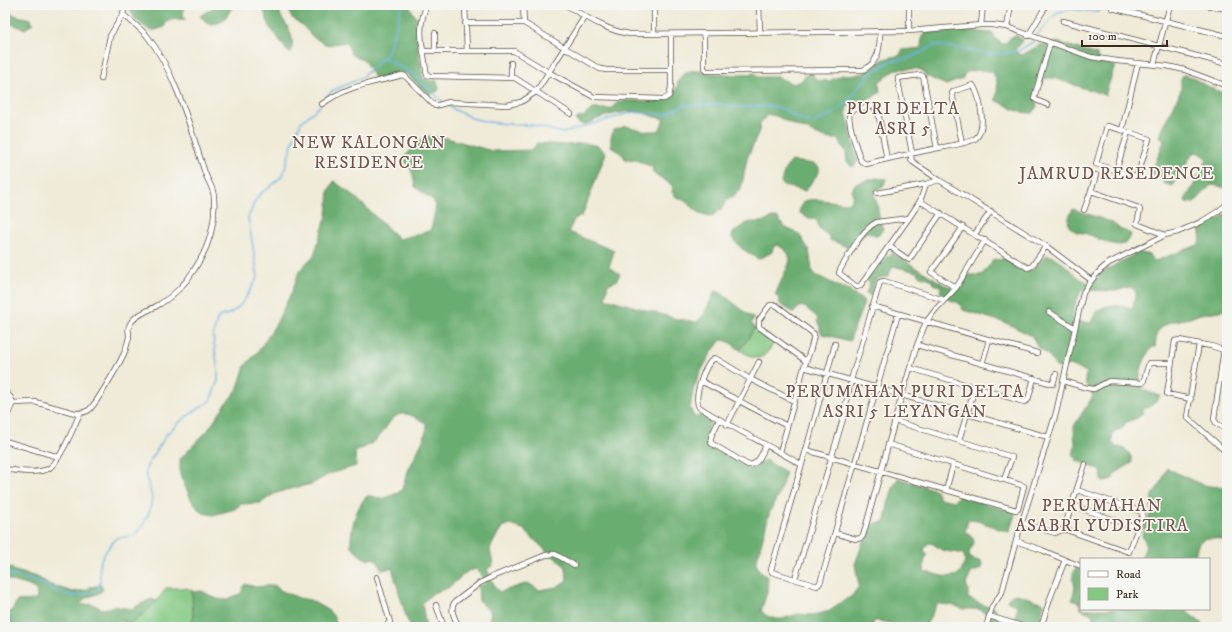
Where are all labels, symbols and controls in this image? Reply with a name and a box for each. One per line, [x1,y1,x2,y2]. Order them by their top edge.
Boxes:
scale bar [1082,22,1167,48]
text: 100 m [1088,29,1117,44]
district label: PURI DELTA ASRI 5 [846,98,960,140]
district label: NEW KALONGAN RESIDENCE [292,132,446,174]
district label: JAMRUD RESEDENCE [1017,163,1215,185]
district label: PERUMAHAN PURI DELTA ASRI 5 LEYANGAN [786,381,1024,423]
district label: PERUMAHAN ASABRI YUDISTIRA [1015,495,1189,537]
legend [1080,558,1210,610]
text: Road [1116,567,1141,582]
text: Park [1116,587,1138,602]

